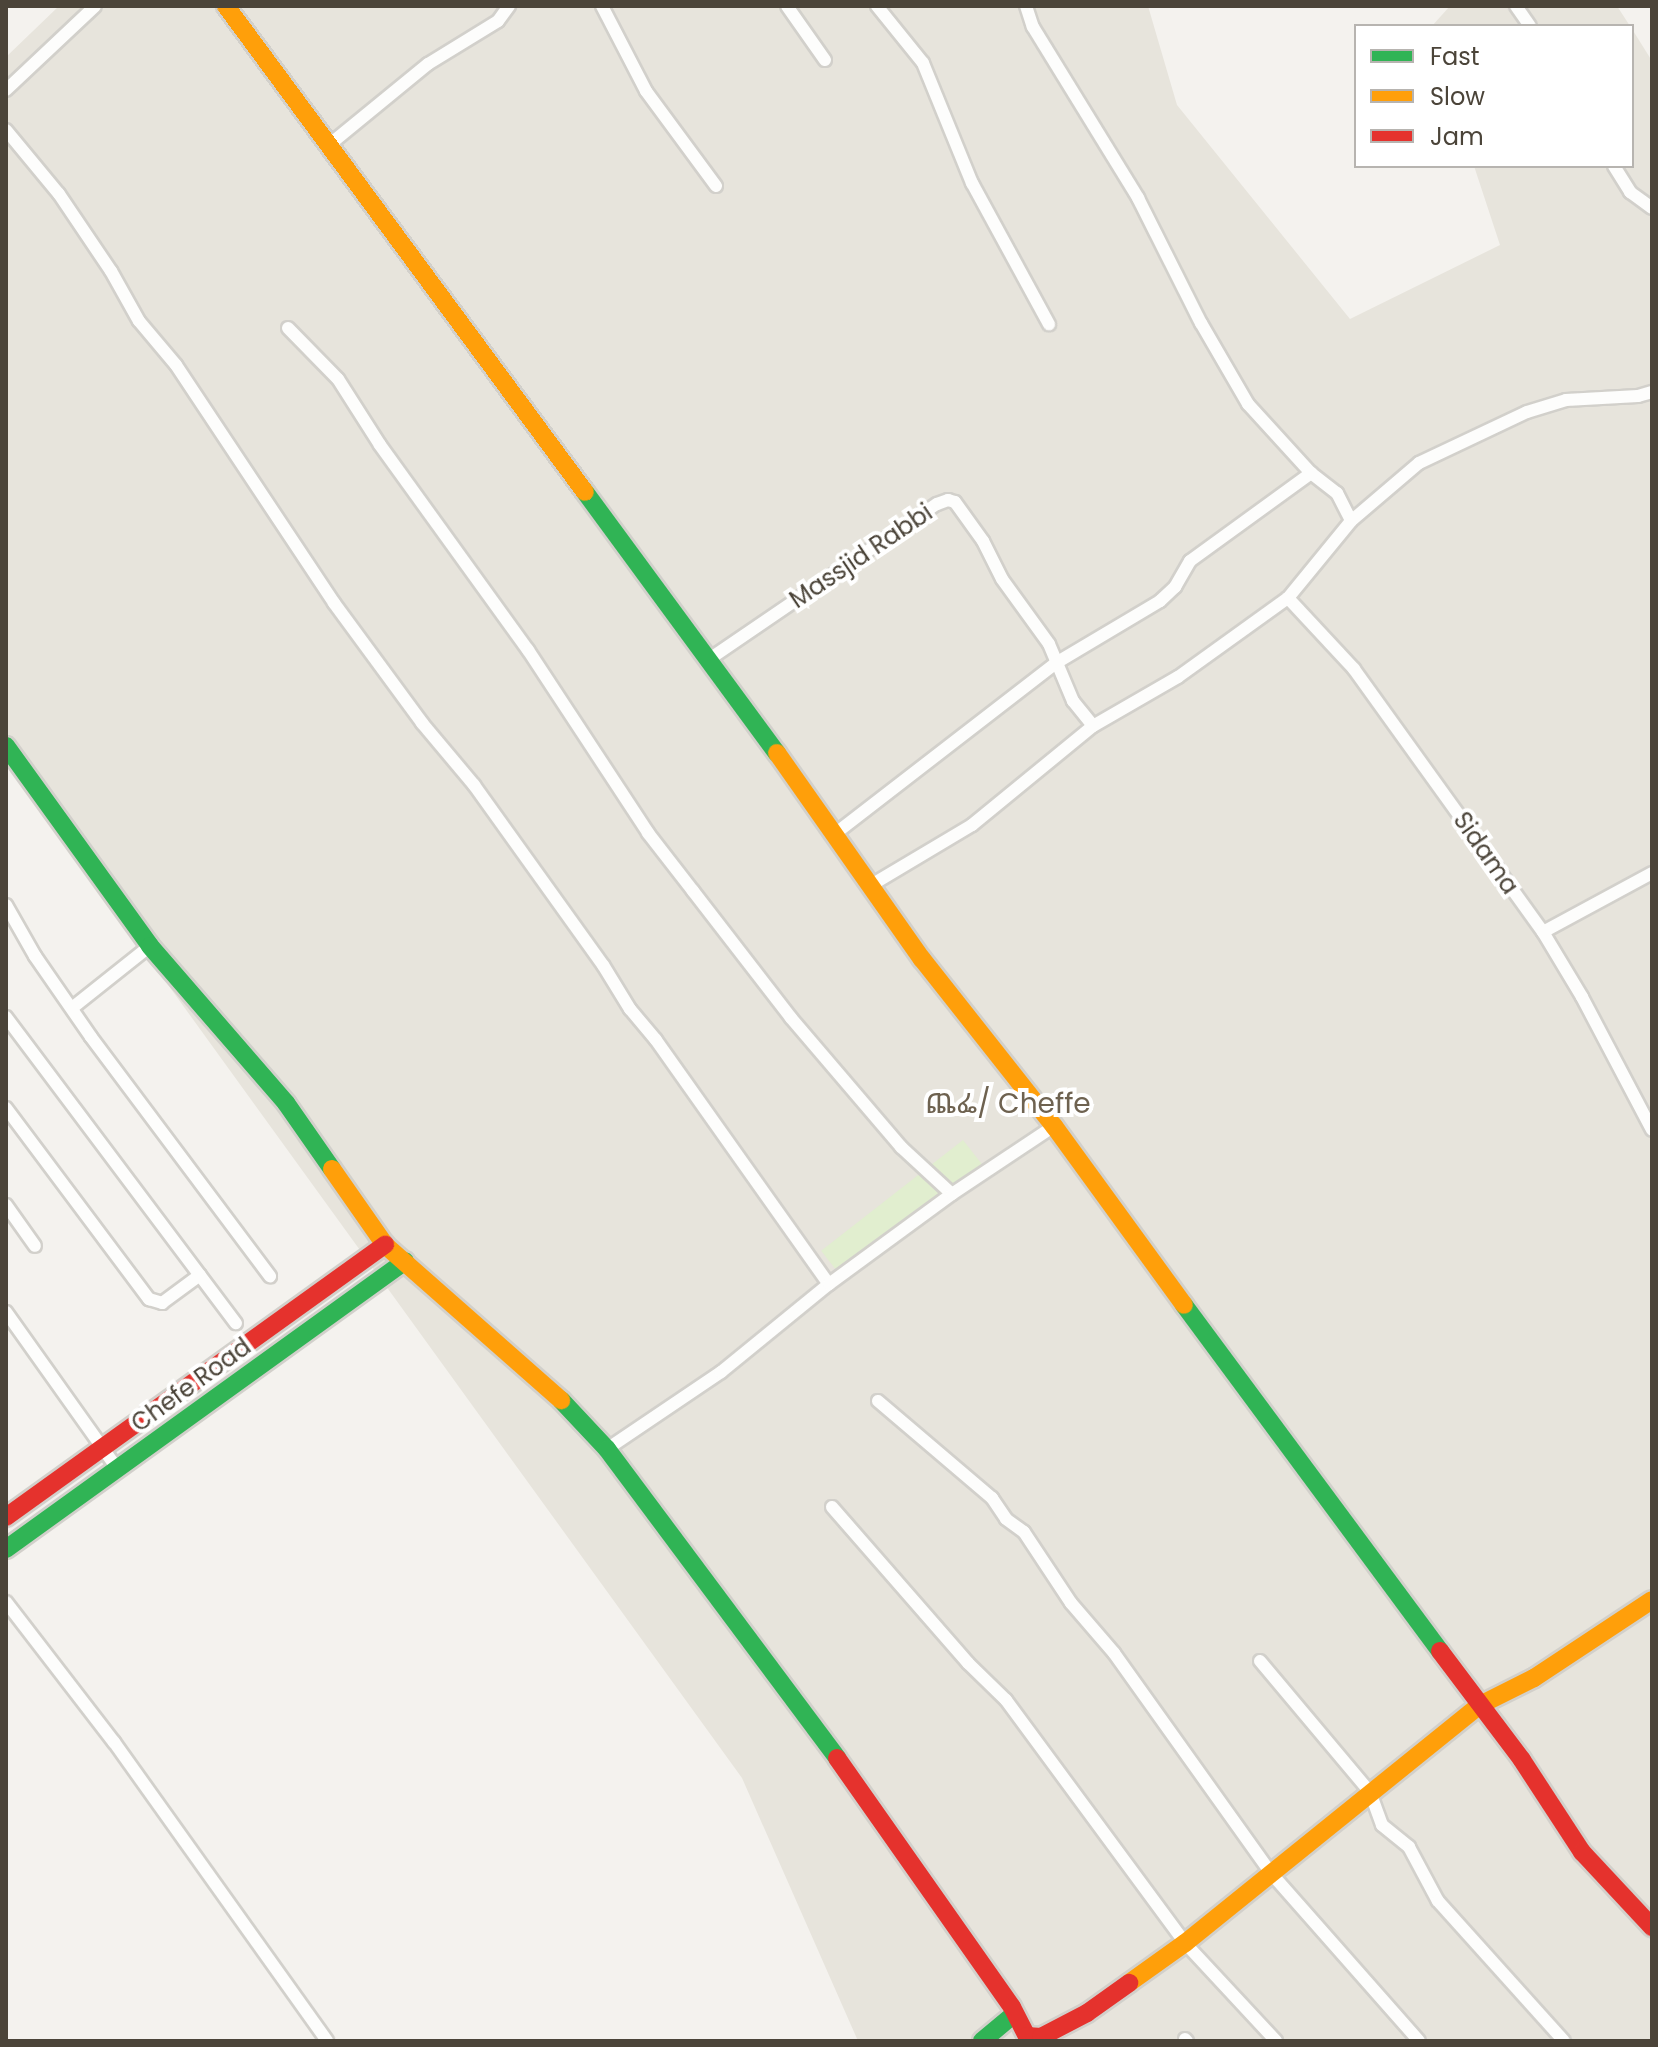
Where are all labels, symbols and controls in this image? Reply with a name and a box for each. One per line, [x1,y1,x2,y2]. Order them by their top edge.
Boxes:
legend [1354,24,1634,168]
text: Fast [1430,40,1480,73]
text: Slow [1430,80,1485,113]
text: Jam [1430,120,1484,153]
street label: Massjid Rabbi [784,498,938,614]
street label: Sidama [1447,806,1525,900]
district label: ጨፌ/ Cheffe [925,1087,1091,1121]
street label: Chefe Road [126,1332,256,1438]

